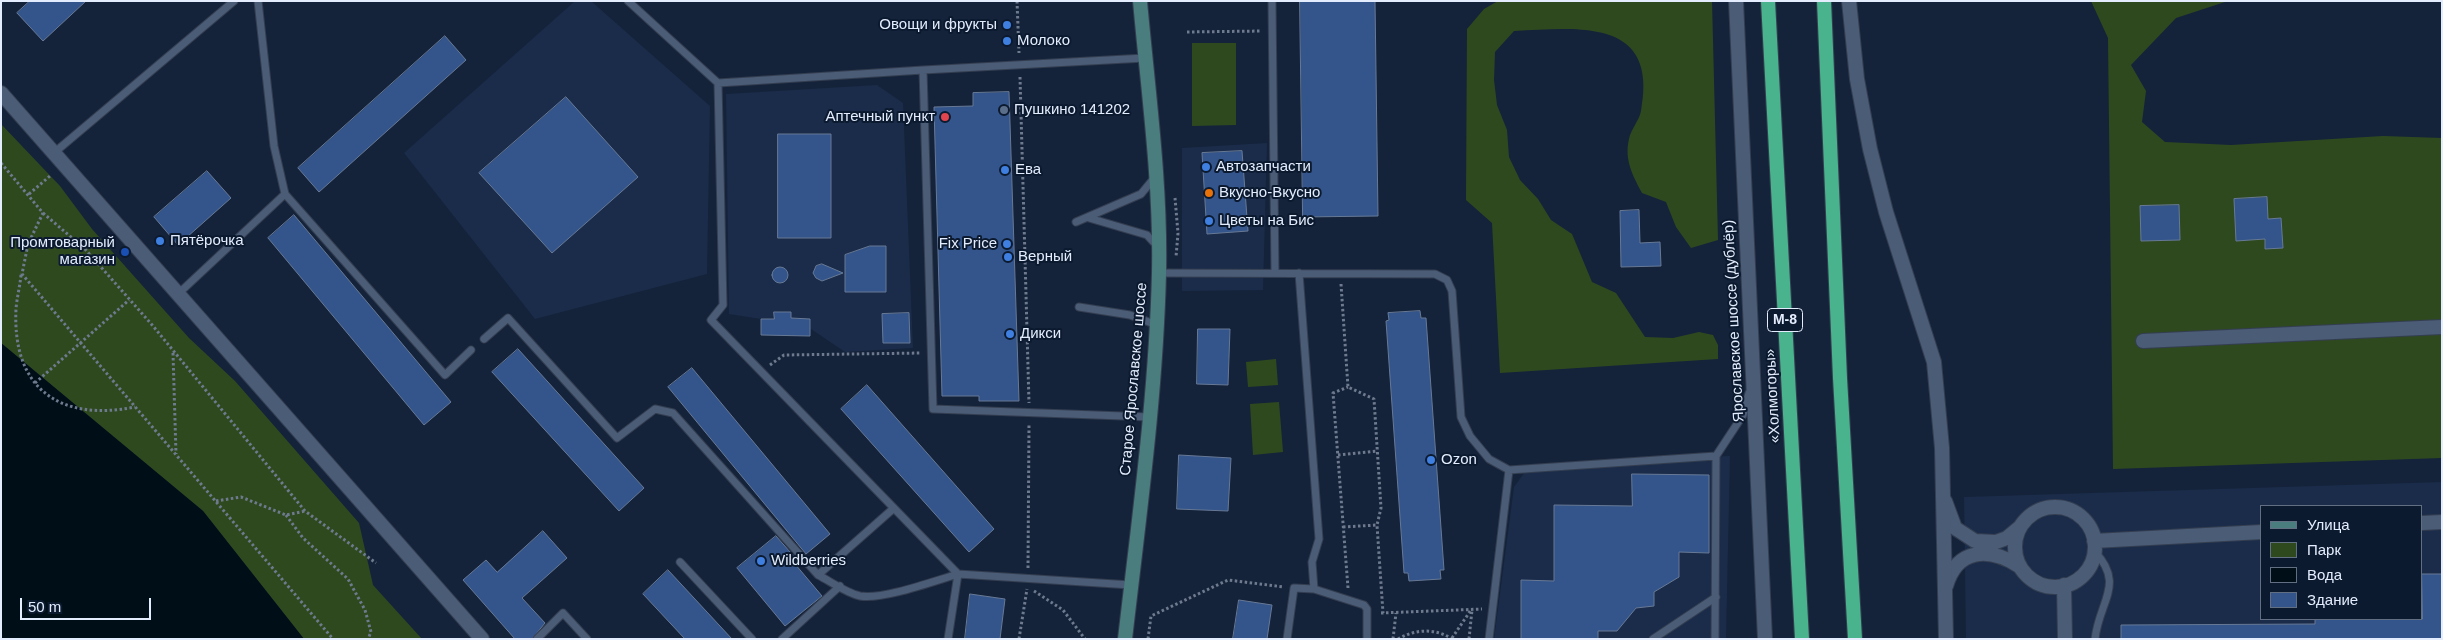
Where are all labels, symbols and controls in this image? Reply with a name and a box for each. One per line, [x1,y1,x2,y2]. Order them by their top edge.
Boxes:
place label: Овощи и фрукты [879,16,997,34]
marker: Овощи и фрукты [1001,19,1013,31]
place label: Молоко [1017,32,1070,50]
marker: Молоко [1001,35,1013,47]
place label: Пушкино 141202 [1014,101,1130,119]
marker: Пушкино 141202 [998,104,1010,116]
place label: Аптечный пункт [825,108,935,126]
marker: Аптечный пункт [939,111,951,123]
place label: Автозапчасти [1216,158,1311,176]
place label: Ева [1015,161,1041,179]
marker: Автозапчасти [1200,161,1212,173]
marker: Ева [999,164,1011,176]
place label: Вкусно-Вкусно [1219,184,1320,202]
marker: Вкусно-Вкусно [1203,187,1215,199]
place label: Цветы на Бис [1219,212,1314,230]
marker: Цветы на Бис [1203,215,1215,227]
street label: Ярославское шоссе (дублёр) [1720,219,1748,423]
place label: Пятёрочка [170,232,244,250]
place label: Промтоварный магазин [10,234,115,269]
marker: Пятёрочка [154,235,166,247]
place label: Fix Price [939,235,997,253]
marker: Fix Price [1001,238,1013,250]
marker: Промтоварный магазин [119,246,131,258]
place label: Верный [1018,248,1072,266]
marker: Верный [1002,251,1014,263]
street label: Старое Ярославское шоссе [1117,282,1151,476]
road number: М-8 [1768,308,1802,332]
place label: Дикси [1020,325,1061,343]
marker: Дикси [1004,328,1016,340]
street label: «Холмогоры» [1762,348,1784,444]
place label: Ozon [1441,451,1477,469]
marker: Ozon [1425,454,1437,466]
legend [2260,505,2423,620]
text: Улица [2307,516,2350,533]
text: Парк [2307,541,2341,558]
place label: Wildberries [771,552,846,570]
marker: Wildberries [755,555,767,567]
text: Вода [2307,566,2342,583]
scale bar [22,588,154,620]
text: Здание [2307,591,2358,608]
text: 50 m [28,598,61,615]

